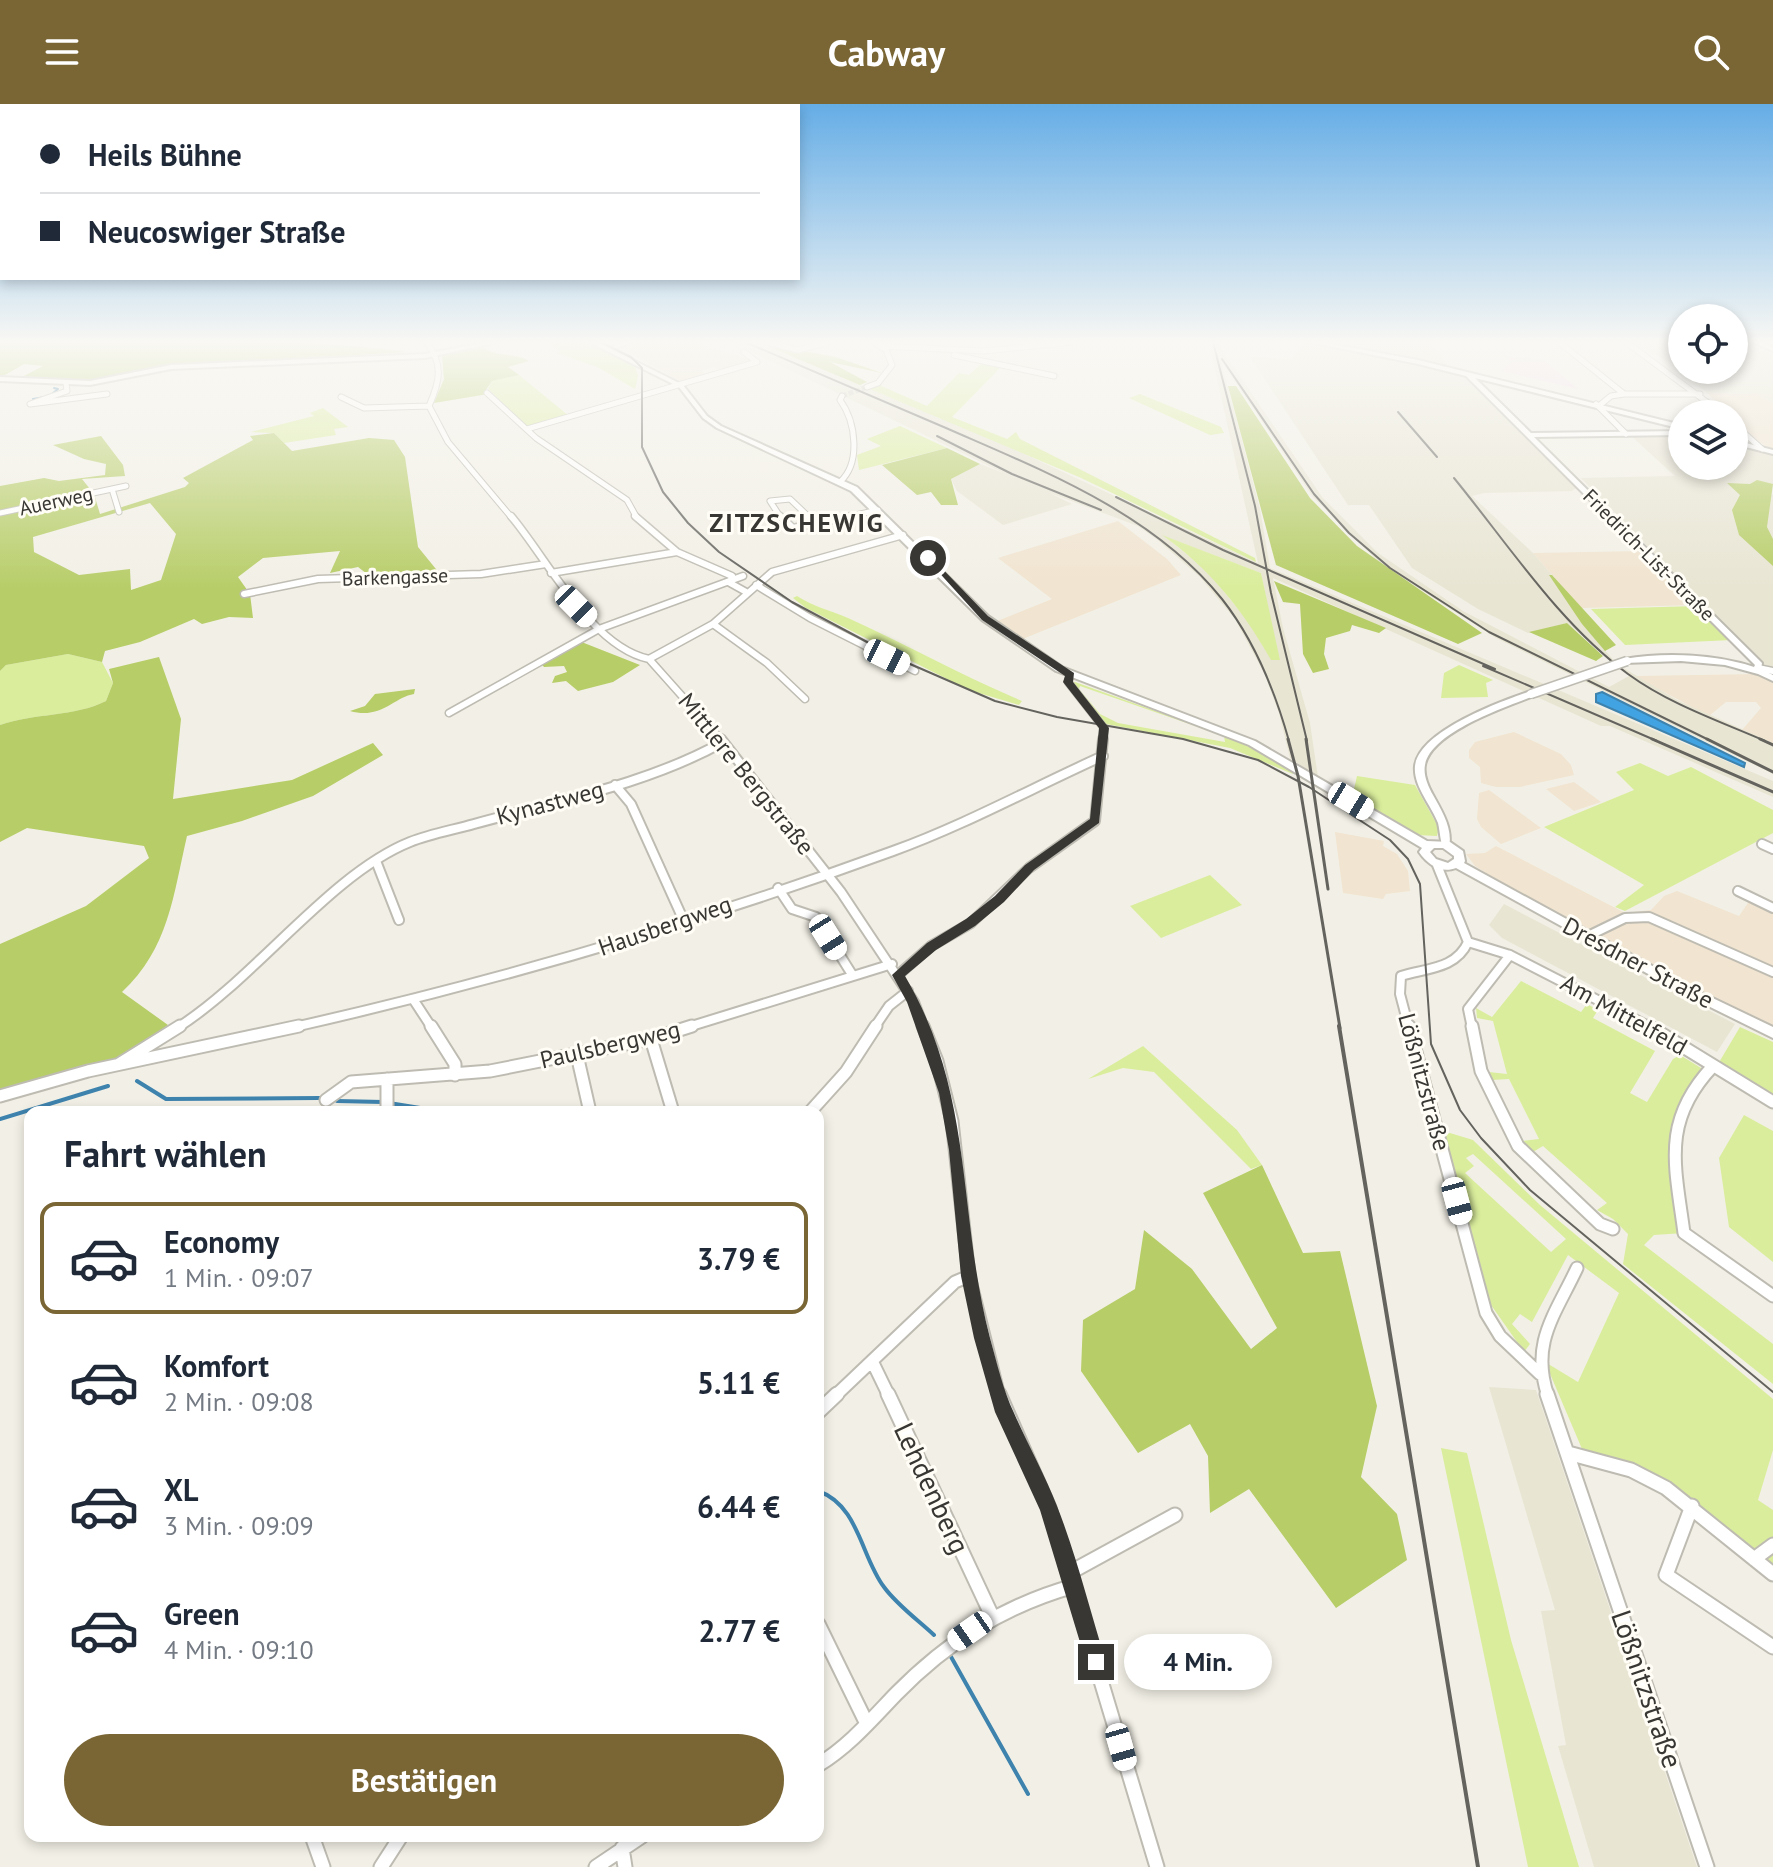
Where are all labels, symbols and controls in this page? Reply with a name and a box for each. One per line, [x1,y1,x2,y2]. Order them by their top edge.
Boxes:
text: Cabway [828,29,945,76]
icon: menu [40,30,84,74]
icon: search [1689,30,1733,74]
text: Heils Bühne [88,135,242,174]
text: Neucoswiger Straße [88,212,345,251]
map controls [1668,304,1748,480]
button: locate [1668,304,1748,384]
button: layers [1668,400,1748,480]
street label: Auerweg [17,481,95,521]
street label: Friedrich-List-Straße [1577,483,1721,627]
district label: ZITZSCHEWIG [709,506,885,539]
route start [910,540,946,576]
street label: Barkengasse [341,562,449,592]
car [551,581,601,631]
car [860,636,914,678]
street label: Mittlere Bergstraße [672,686,821,861]
street label: Kynastweg [493,773,607,832]
car [1324,778,1378,824]
street label: Hausbergweg [594,888,736,963]
car [805,910,851,964]
street label: Dresdner Straße [1558,910,1719,1015]
street label: Am Mittelfeld [1555,967,1693,1062]
street label: Lößnitzstraße [1391,1010,1458,1154]
street label: Paulsbergweg [537,1013,683,1076]
text: Fahrt wählen [64,1130,267,1177]
car [1439,1175,1475,1227]
icon: car [68,1222,140,1294]
text: Economy [164,1222,279,1261]
text: 3.79 € [697,1239,780,1278]
text: 1 Min. · 09:07 [164,1261,314,1294]
icon: car [68,1346,140,1418]
text: Komfort [164,1346,269,1385]
text: 5.11 € [697,1363,780,1402]
text: 2 Min. · 09:08 [164,1385,314,1418]
street label: Lehdenberg [886,1416,979,1559]
icon: car [68,1470,140,1542]
text: XL [164,1470,198,1509]
text: 6.44 € [697,1487,780,1526]
text: 3 Min. · 09:09 [164,1509,314,1542]
icon: car [68,1594,140,1666]
text: Green [164,1594,239,1633]
street label: Lößnitzstraße [1603,1605,1692,1773]
car [943,1607,997,1655]
text: 2.77 € [699,1611,780,1650]
text: 4 Min. · 09:10 [164,1633,314,1666]
callout: 4 Min. [1124,1634,1272,1690]
route end [1078,1644,1114,1680]
text: 4 Min. [1163,1645,1233,1678]
car [1103,1721,1139,1773]
button: Bestätigen [64,1734,784,1826]

